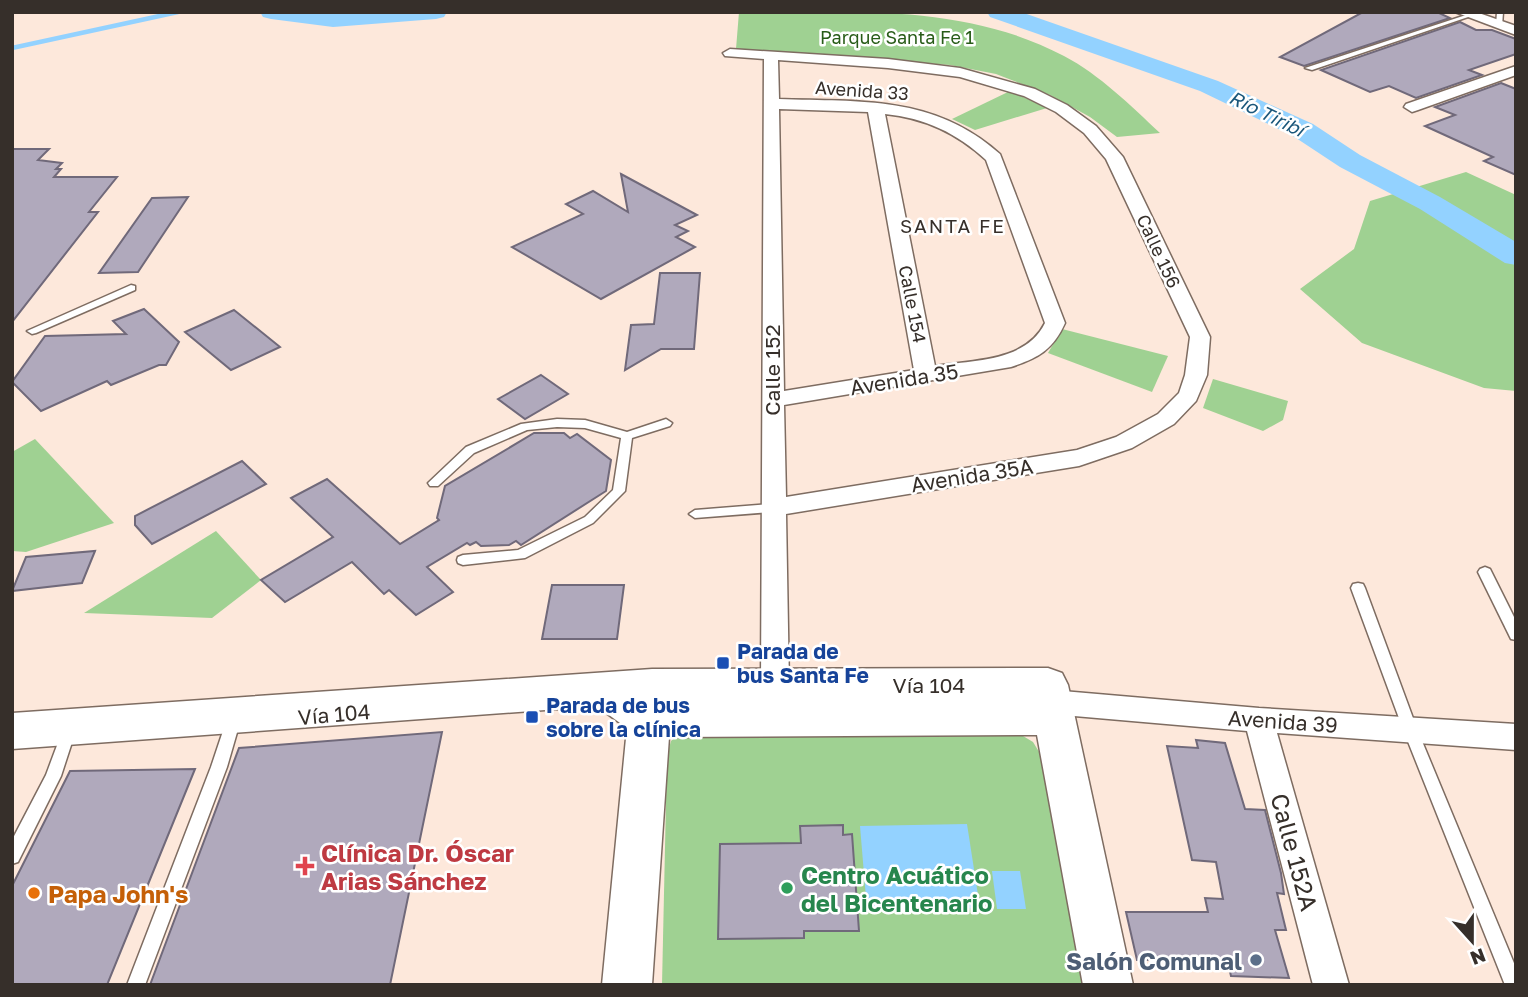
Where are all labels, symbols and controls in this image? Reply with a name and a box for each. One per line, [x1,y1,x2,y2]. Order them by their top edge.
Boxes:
park label: Parque Santa Fe 1 [820,26,974,48]
street label: Avenida 33 [814,76,910,104]
water label: Río Tiribí [1226,85,1313,143]
street label: Calle 156 [1132,211,1186,291]
district label: SANTA FE [900,214,1006,237]
street label: Calle 154 [895,263,931,345]
street label: Calle 152 [759,324,785,416]
street label: Avenida 35 [848,358,960,400]
street label: Avenida 35A [909,453,1035,497]
place label: Parada de bus Santa Fe [737,638,869,688]
marker: Parada de bus Santa Fe [715,655,731,671]
street label: Vía 104 [893,672,965,698]
place label: Parada de bus sobre la clínica [546,692,701,742]
street label: Vía 104 [297,698,371,730]
street label: Avenida 39 [1227,704,1339,738]
marker: Parada de bus sobre la clínica [524,709,540,725]
street label: Calle 152A [1265,790,1325,914]
place label: Clínica Dr. Óscar Arias Sánchez [321,838,514,895]
marker: Clínica Dr. Óscar Arias Sánchez [295,856,315,876]
place label: Centro Acuático del Bicentenario [801,860,992,917]
place label: Papa John's [48,879,188,908]
marker: Centro Acuático del Bicentenario [779,880,795,896]
marker: Papa John's [26,885,42,901]
north arrow [1437,906,1507,976]
text: N [1467,944,1489,971]
place label: Salón Comunal [1066,946,1242,975]
marker: Salón Comunal [1248,952,1264,968]

